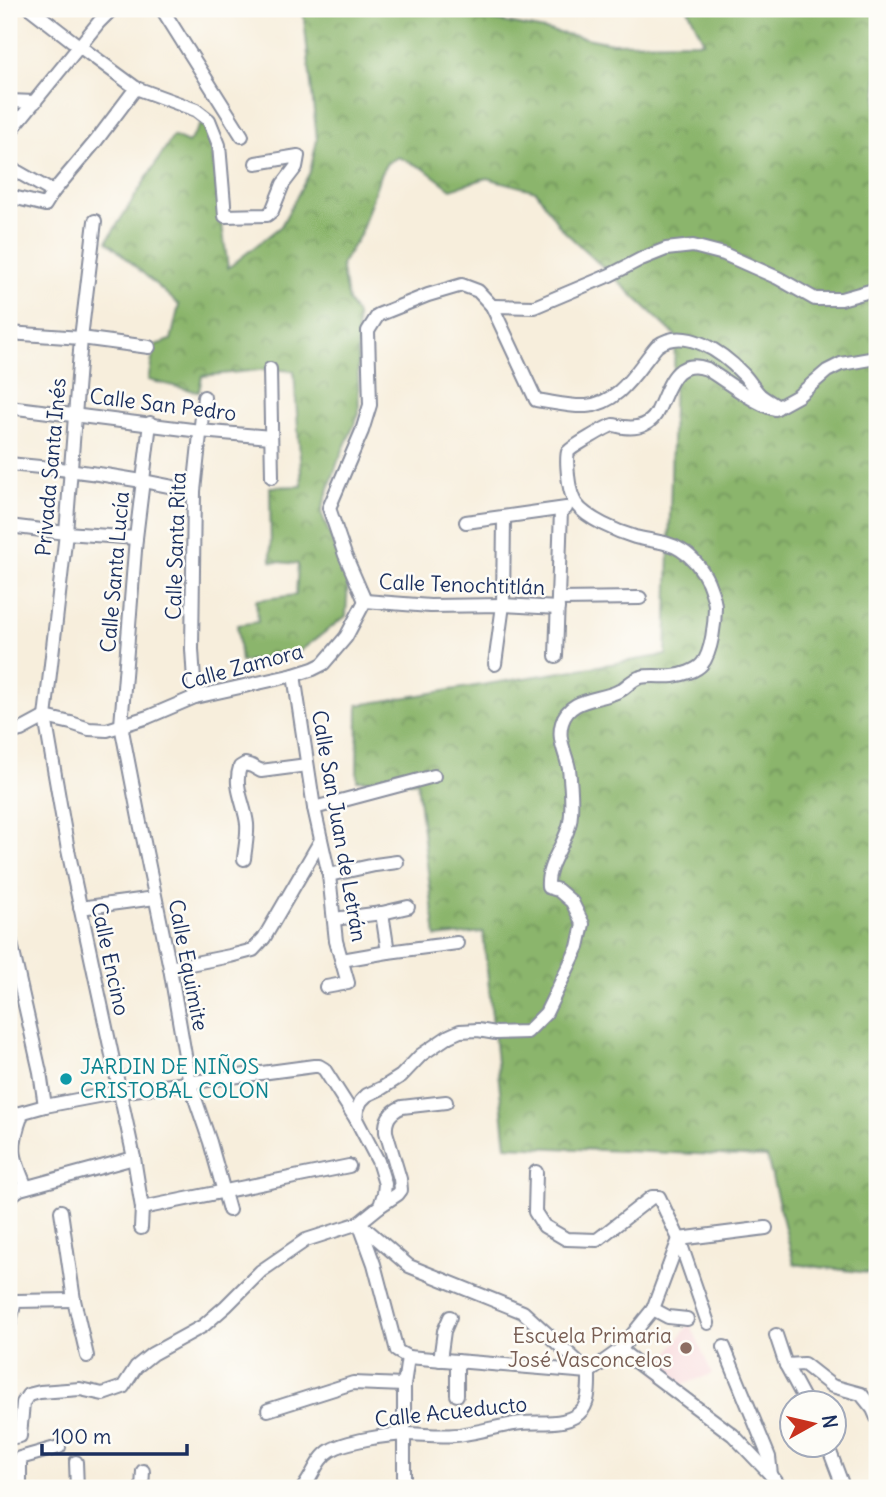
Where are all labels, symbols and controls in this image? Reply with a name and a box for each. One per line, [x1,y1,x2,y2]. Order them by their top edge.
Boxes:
street label: Privada Santa Inés [29,377,72,557]
street label: Calle San Pedro [88,382,238,427]
street label: Calle Santa Rita [159,471,192,621]
street label: Calle Santa Lucía [94,490,135,654]
street label: Calle Tenochtitlán [378,568,546,601]
street label: Calle Zamora [178,637,306,696]
street label: Calle San Juan de Letrán [306,708,373,944]
street label: Calle Equimite [163,897,214,1033]
street label: Calle Encino [85,900,136,1018]
place label: JARDIN DE NIÑOS CRISTOBAL COLON [80,1053,269,1104]
marker: JARDIN DE NIÑOS CRISTOBAL COLON [58,1071,74,1087]
place label: Escuela Primaria José Vasconcelos [508,1322,672,1373]
marker: Escuela Primaria José Vasconcelos [678,1340,694,1356]
north arrow [778,1388,848,1458]
street label: Calle Acueducto [373,1390,528,1433]
scale bar [42,1413,187,1457]
text: N [817,1413,843,1430]
text: 100 m [52,1423,111,1450]

